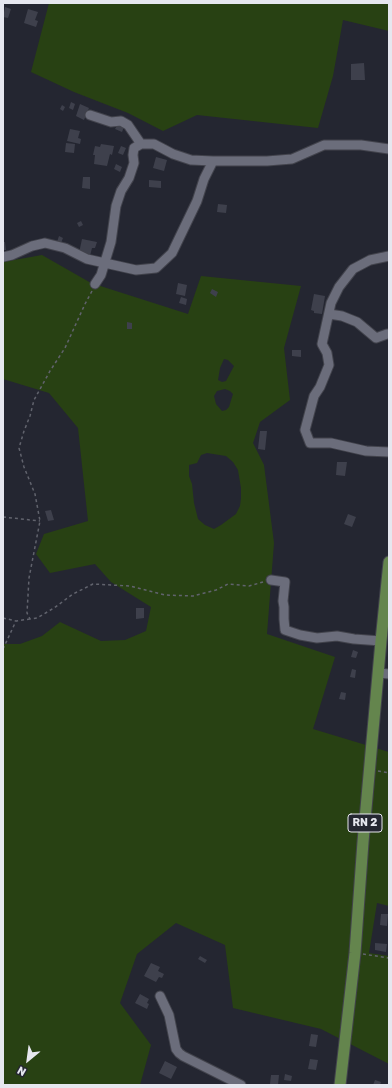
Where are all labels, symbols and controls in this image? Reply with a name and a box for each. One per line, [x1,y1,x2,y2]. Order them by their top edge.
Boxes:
road number: RN 2 [348,814,382,832]
north arrow [8,1040,48,1080]
text: N [15,1063,29,1079]

